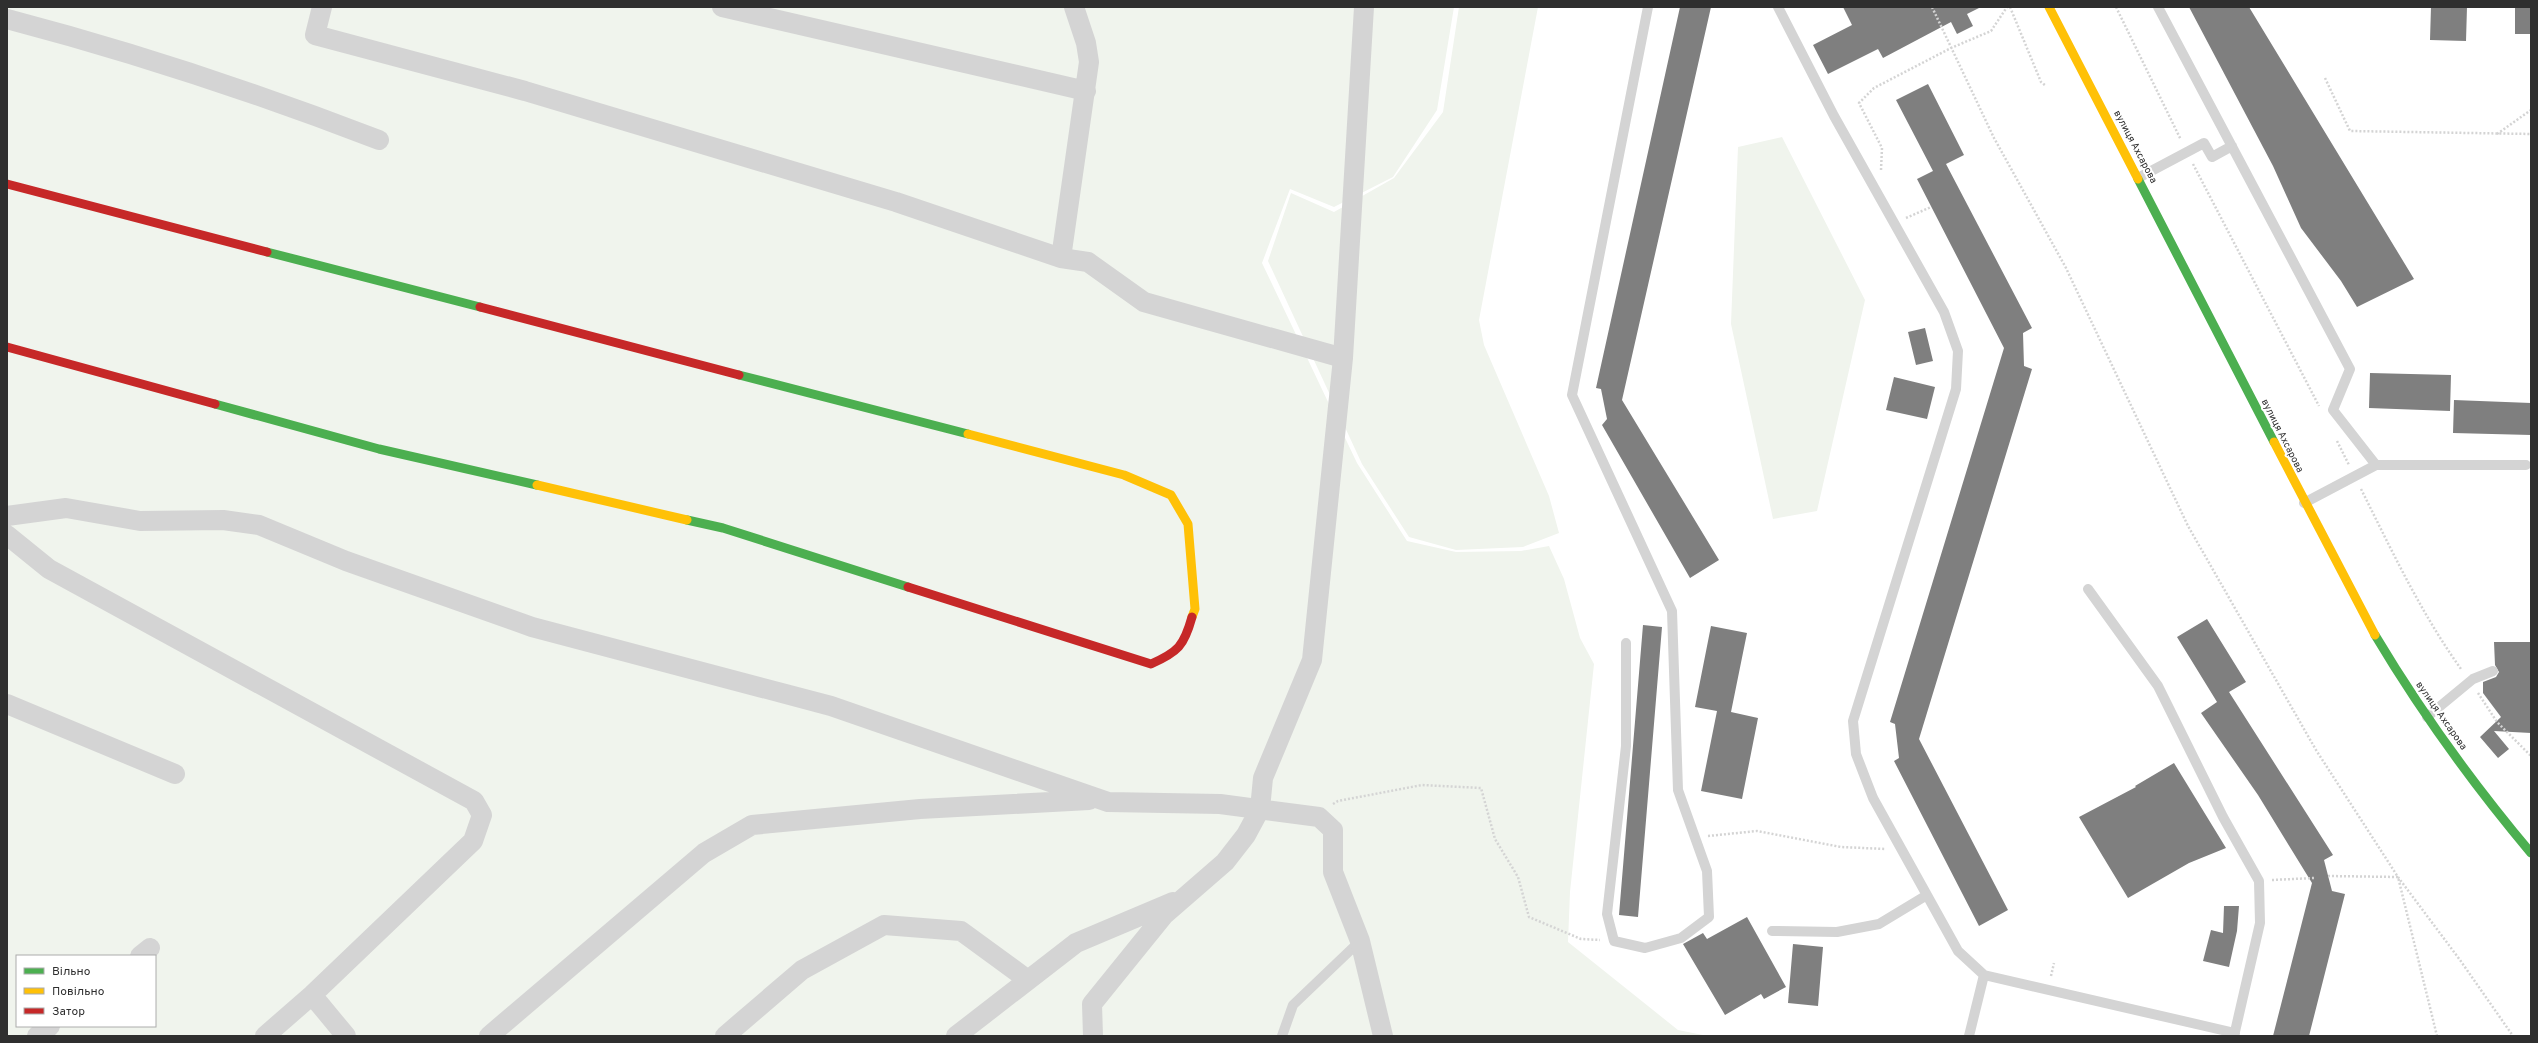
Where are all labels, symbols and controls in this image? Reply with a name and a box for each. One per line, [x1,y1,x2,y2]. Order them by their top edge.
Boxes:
street label: вулиця Ахсарова [2110,108,2160,186]
street label: вулиця Ахсарова [2258,397,2306,475]
street label: вулиця Ахсарова [2412,679,2470,753]
legend [16,955,156,1027]
text: Вільно [52,964,91,980]
text: Повільно [52,984,105,1000]
text: Затор [52,1004,85,1020]

